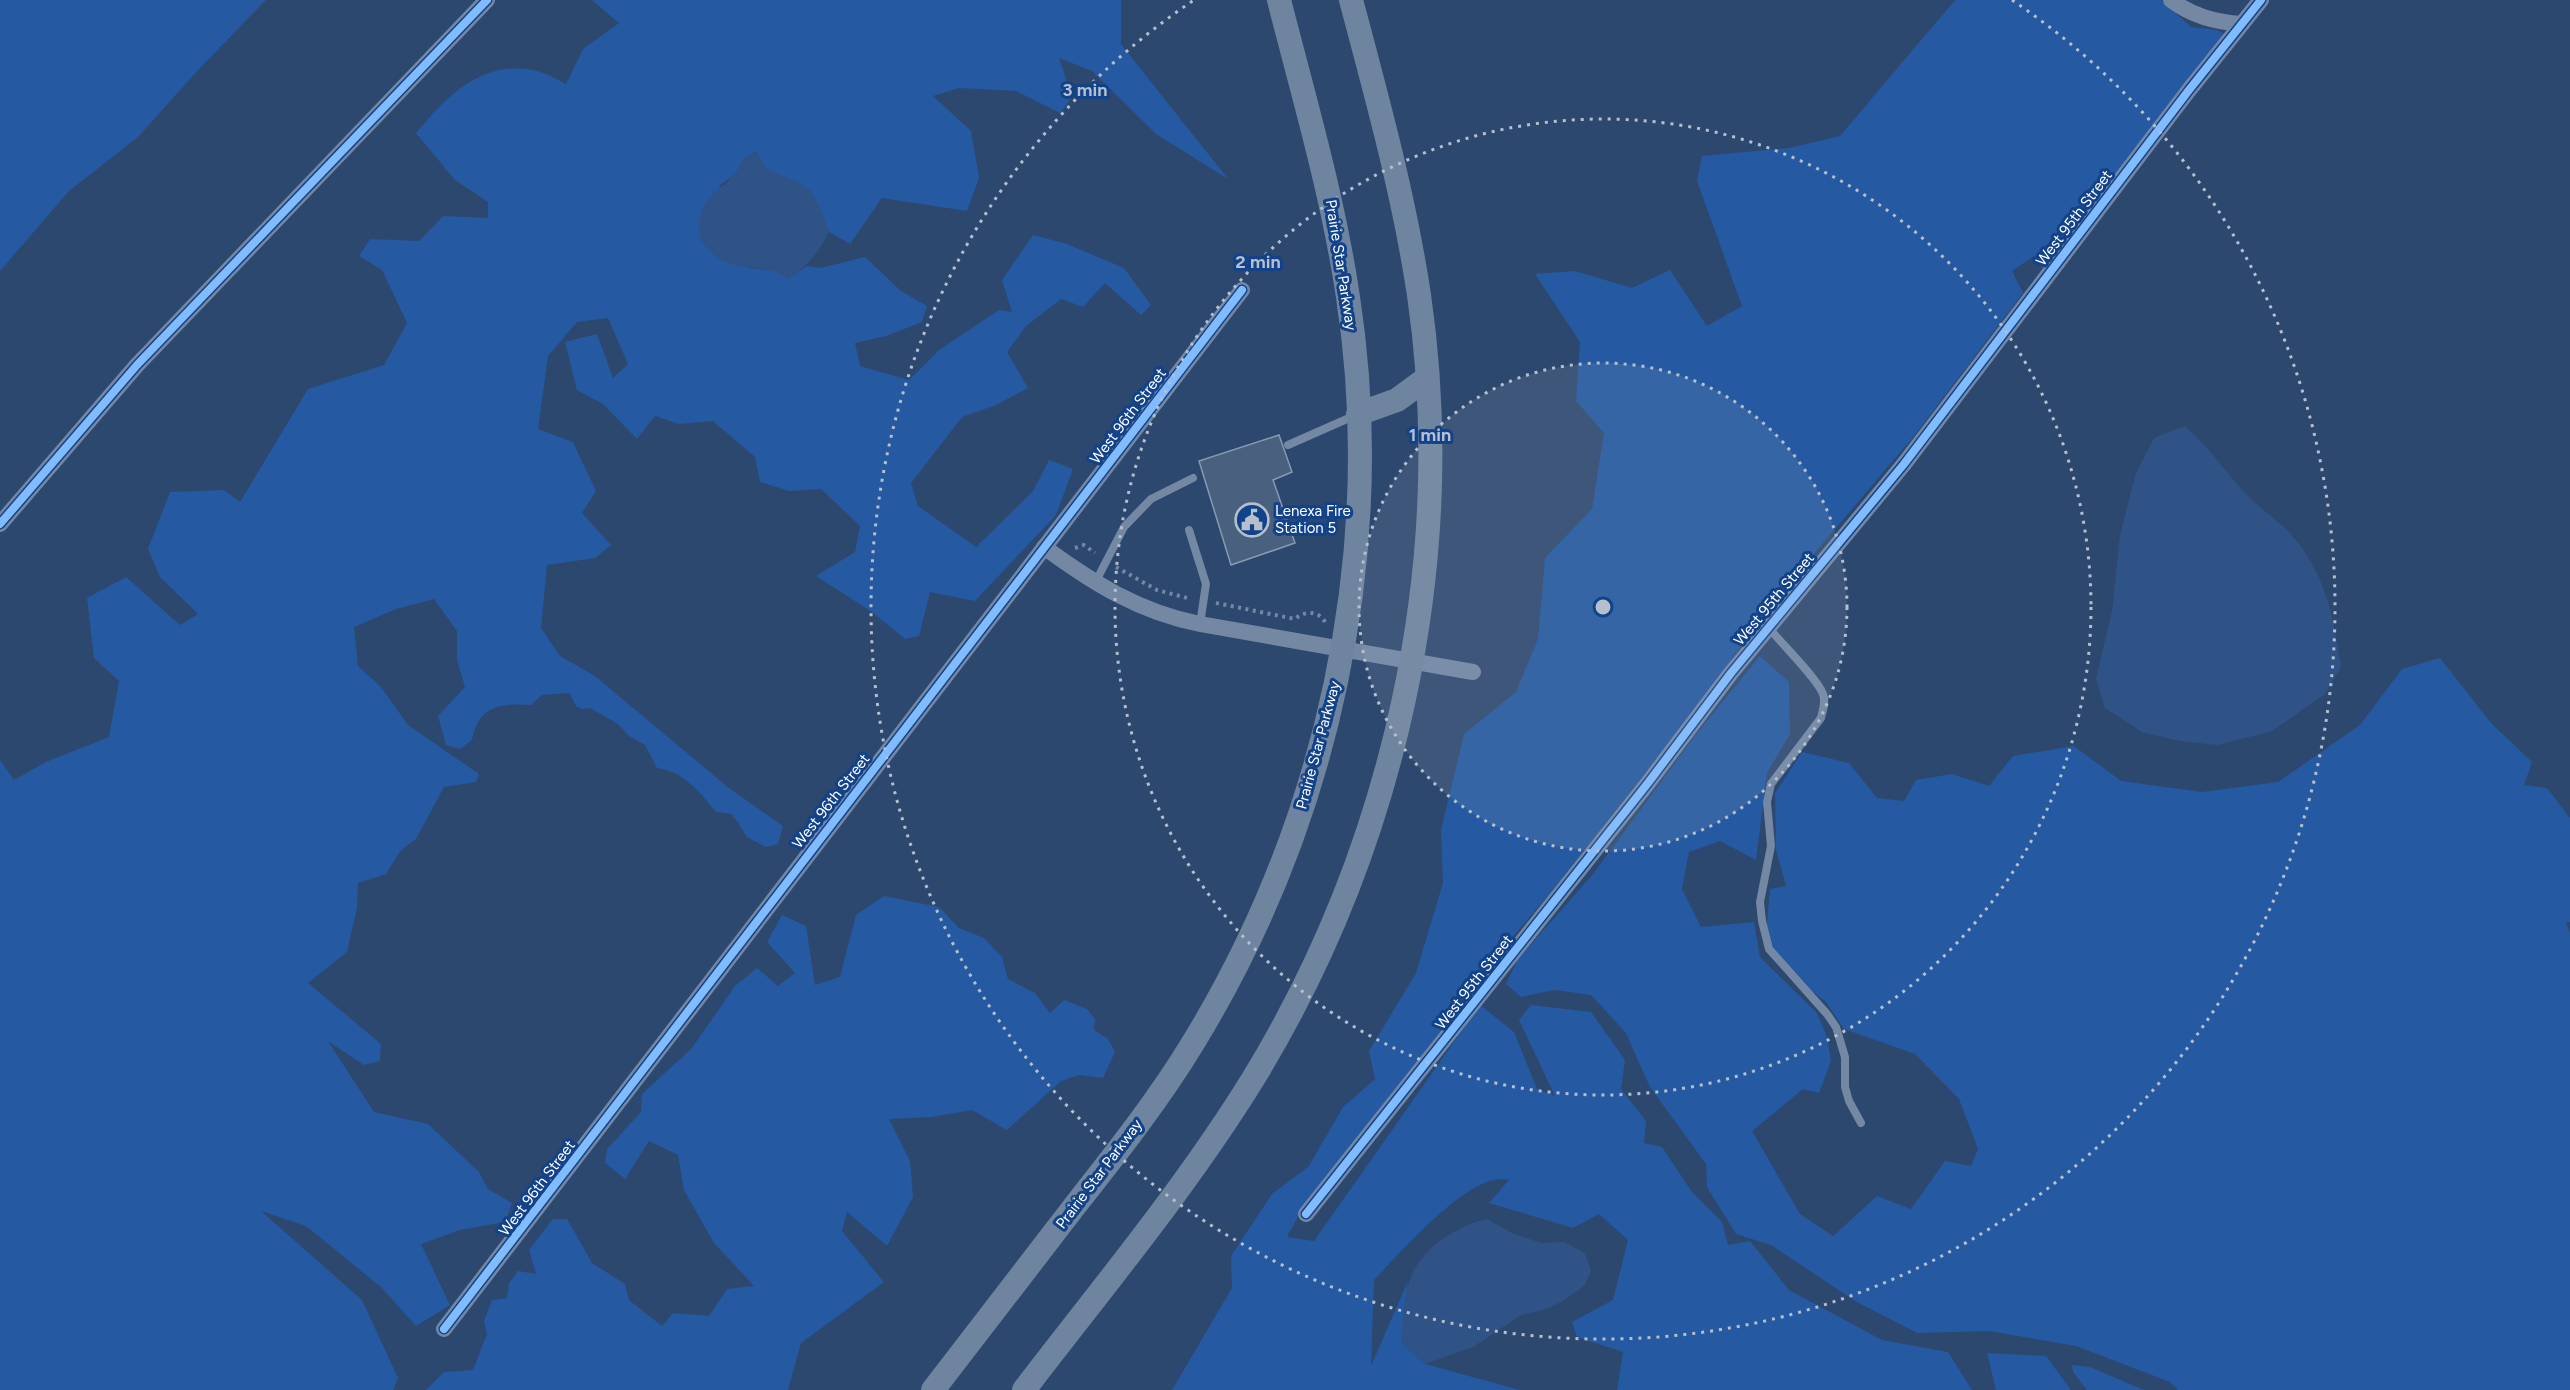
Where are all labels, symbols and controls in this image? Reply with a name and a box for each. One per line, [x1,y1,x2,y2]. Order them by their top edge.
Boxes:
text: 3 min [1063,79,1107,101]
street label: West 95th Street [2032,166,2116,269]
street label: Prairie Star Parkway [1322,198,1360,332]
text: 2 min [1235,251,1281,273]
street label: West 96th Street [1086,364,1170,467]
text: 1 min [1409,424,1451,446]
public building icon: Lenexa Fire Station 5 [1234,502,1270,538]
place label: Lenexa Fire Station 5 [1275,502,1351,537]
street label: West 95th Street [1730,549,1818,649]
centre of rings [1593,597,1613,617]
street label: Prairie Star Parkway [1292,679,1344,811]
street label: West 96th Street [788,750,874,852]
street label: West 95th Street [1431,931,1517,1033]
street label: Prairie Star Parkway [1052,1116,1146,1232]
street label: West 96th Street [495,1136,579,1239]

